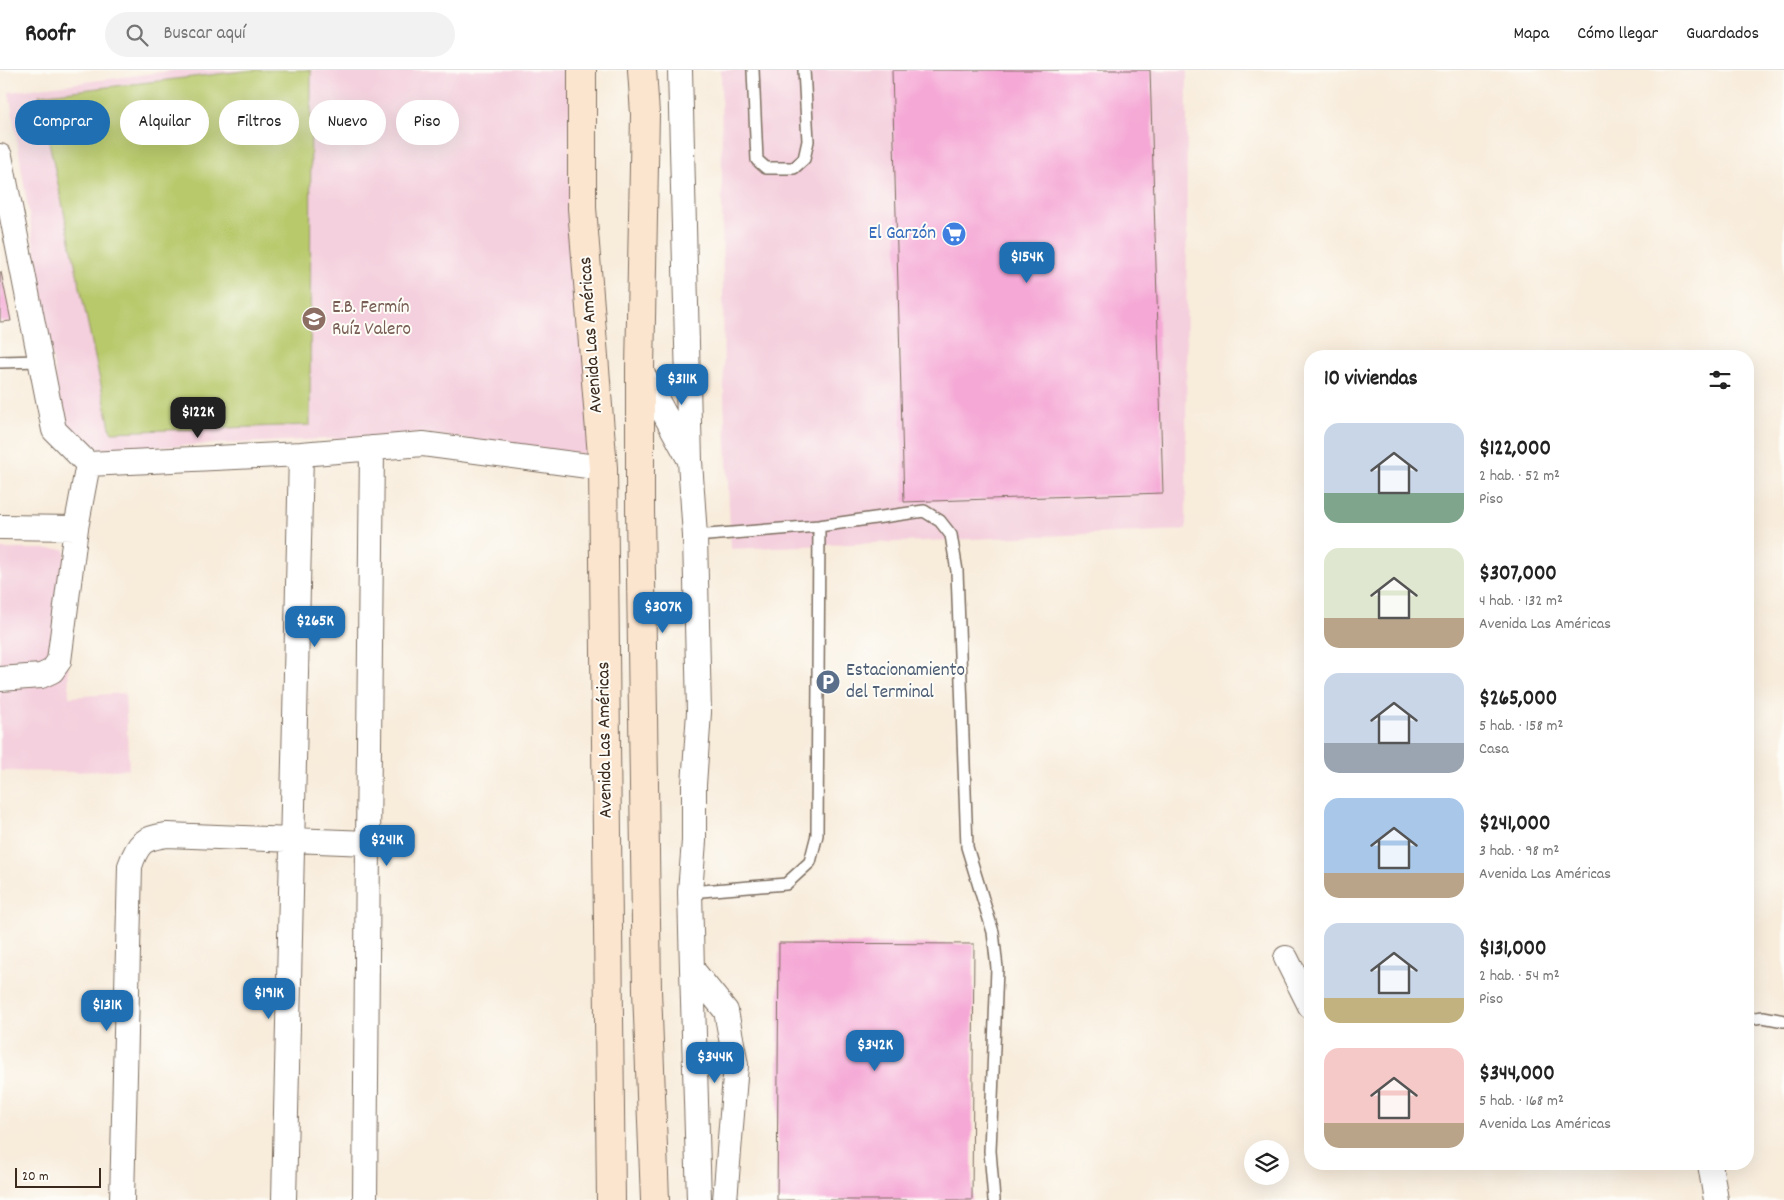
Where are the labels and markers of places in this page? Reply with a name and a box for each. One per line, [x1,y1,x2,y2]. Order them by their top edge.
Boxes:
place label: El Garzón [868,221,936,248]
supermarket icon: El Garzón [941,221,967,247]
pin: $154K [992,242,1062,284]
place label: E.B. Fermín Ruíz Valero [332,295,411,344]
school or university icon: E.B. Fermín Ruíz Valero [301,306,327,332]
pin: $311K [647,364,717,406]
pin: $122K [163,396,233,439]
pin: $307K [628,592,698,634]
pin: $265K [280,606,350,648]
place label: Estacionamiento del Terminal [846,658,965,707]
parking icon: Estacionamiento del Terminal [815,669,841,695]
pin: $241K [352,824,422,867]
pin: $191K [234,978,304,1020]
pin: $131K [72,990,142,1032]
pin: $342K [840,1030,910,1072]
pin: $344K [680,1042,750,1084]

